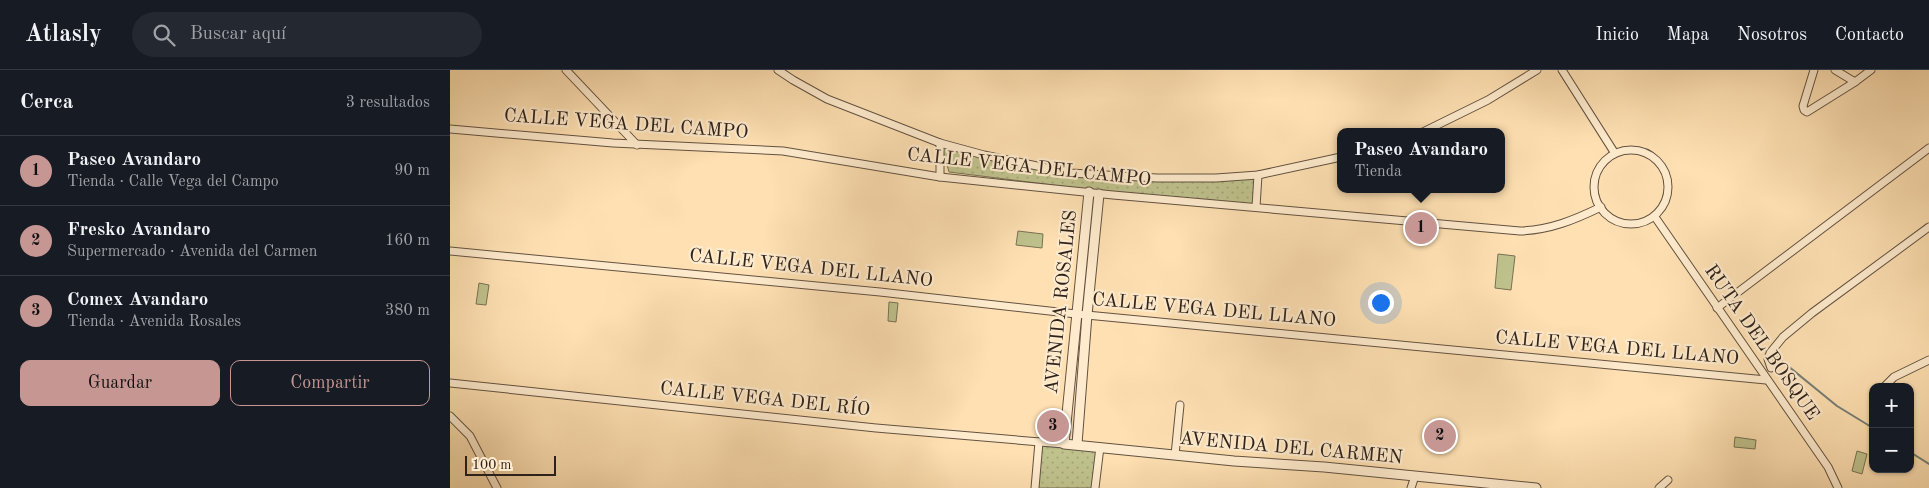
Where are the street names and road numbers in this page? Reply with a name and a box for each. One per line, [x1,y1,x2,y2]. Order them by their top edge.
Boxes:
street label: CALLE VEGA DEL CAMPO [503,107,749,143]
street label: CALLE VEGA DEL CAMPO [906,146,1152,190]
street label: AVENIDA ROSALES [1043,209,1081,395]
street label: CALLE VEGA DEL LLANO [688,247,934,291]
street label: RUTA DEL BOSQUE [1700,262,1822,424]
street label: CALLE VEGA DEL LLANO [1091,291,1337,331]
street label: CALLE VEGA DEL LLANO [1494,329,1740,369]
street label: CALLE VEGA DEL RÍO [659,376,871,420]
street label: AVENIDA DEL CARMEN [1178,430,1404,468]

